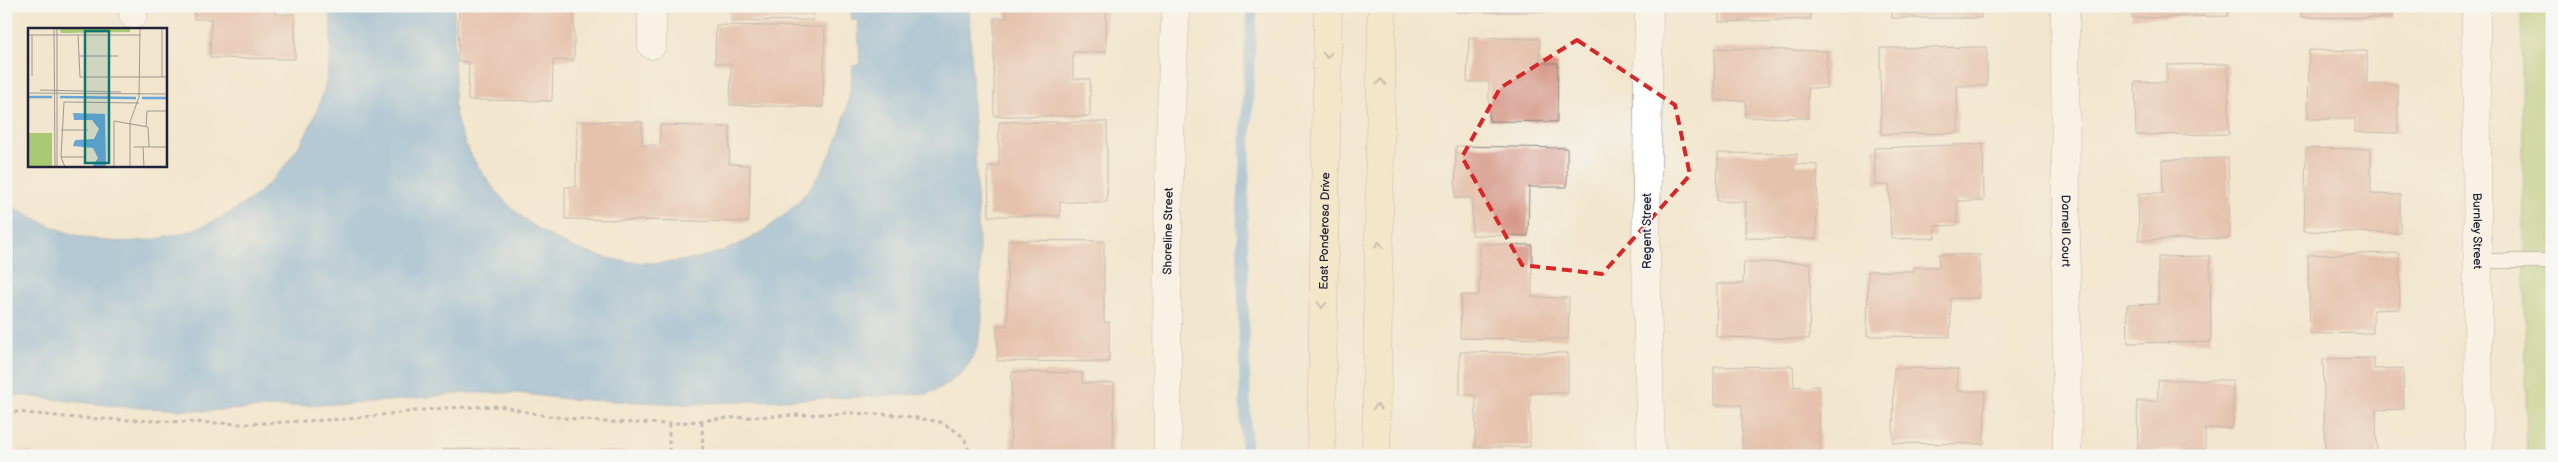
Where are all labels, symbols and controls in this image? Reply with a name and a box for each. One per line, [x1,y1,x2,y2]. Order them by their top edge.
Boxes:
inset map [28,28,166,166]
one-way arrow [1322,52,1332,59]
one-way arrow [1376,78,1386,86]
street label: East Ponderosa Drive [1317,172,1333,290]
street label: Shoreline Street [1160,187,1177,275]
street label: Regent Street [1640,193,1655,269]
street label: Burnley Street [2469,193,2485,270]
street label: Darnell Court [2058,195,2073,268]
one-way arrow [1374,240,1384,248]
one-way arrow [1317,302,1327,309]
one-way arrow [1371,403,1382,411]

